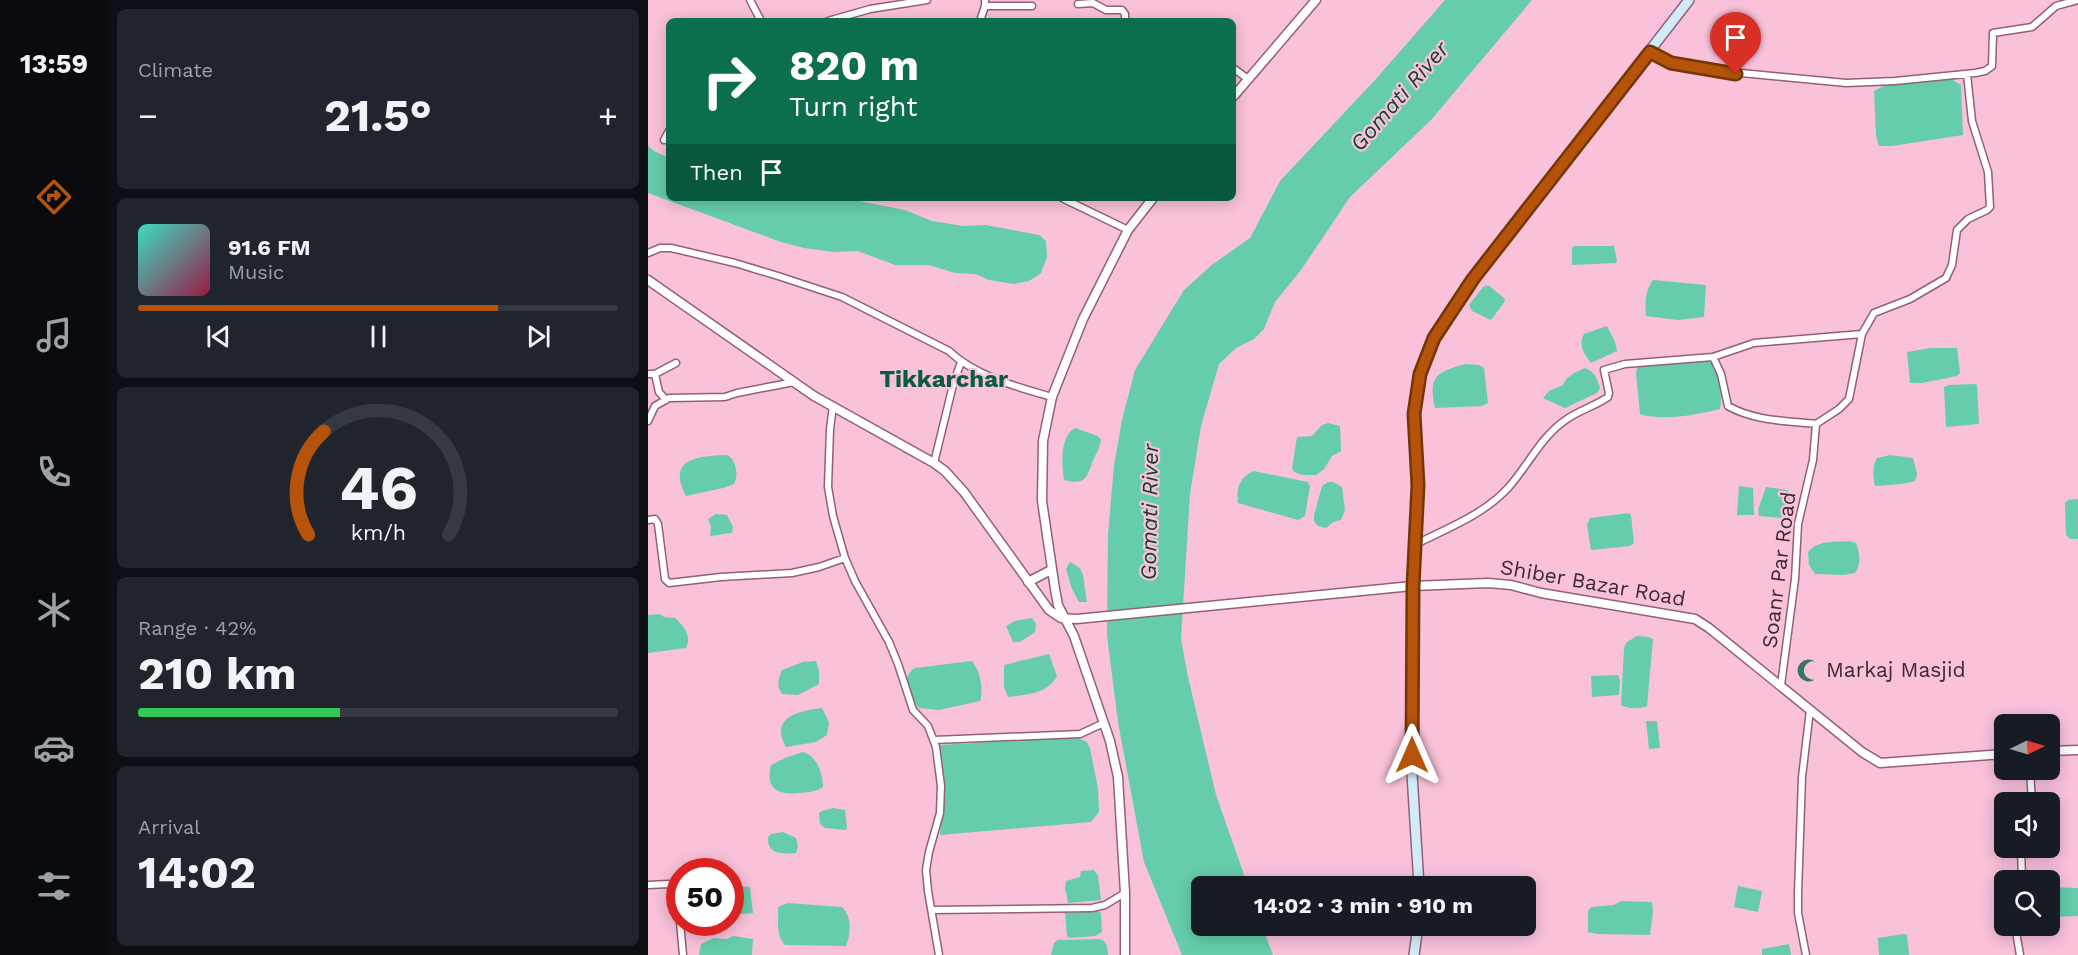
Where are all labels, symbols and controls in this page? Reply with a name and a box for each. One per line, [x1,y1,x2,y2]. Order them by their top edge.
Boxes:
pin [1710,12,1761,74]
icon: arrive [1719,21,1752,54]
water label: Gomati River [1345,36,1455,156]
text: 820 m [789,41,919,90]
icon: right [690,42,768,120]
text: 13:59 [20,48,88,80]
text: Climate [138,58,213,82]
text: 21.5° [324,89,432,142]
text: Turn right [789,91,918,123]
text: − [138,96,158,135]
text: + [598,96,618,135]
icon: arrive [755,156,788,189]
text: Then [690,160,743,185]
icon: directions [33,176,75,218]
text: 91.6 FM [228,235,311,260]
text: Music [228,260,284,284]
icon: music [33,314,75,356]
icon: previous [202,320,235,353]
icon: pause [362,320,395,353]
icon: next [522,320,555,353]
district label: Tikkarchar [880,365,1009,393]
water label: Gomati River [1136,442,1163,580]
icon: phone [33,451,75,493]
text: 46 [339,451,417,524]
street label: Soanr Par Road [1757,490,1801,650]
text: km/h [350,520,406,545]
street label: Shiber Bazar Road [1498,554,1688,611]
icon: climate [33,589,75,631]
text: Range · 42% [138,616,256,640]
text: 210 km [138,647,296,700]
mosque icon: Markaj Masjid [1795,657,1821,683]
place label: Markaj Masjid [1826,657,1966,682]
north arrow [1994,714,2060,780]
map controls [1994,714,2060,936]
position arrow [1380,723,1444,787]
icon: car [33,727,75,769]
button: sound [1994,792,2060,858]
text: Arrival [138,815,200,839]
text: 14:02 [138,846,256,899]
speed limit sign: 50 [666,858,744,936]
icon: filters [33,865,75,907]
button: search [1994,870,2060,936]
text: 14:02 · 3 min · 910 m [1254,893,1473,918]

